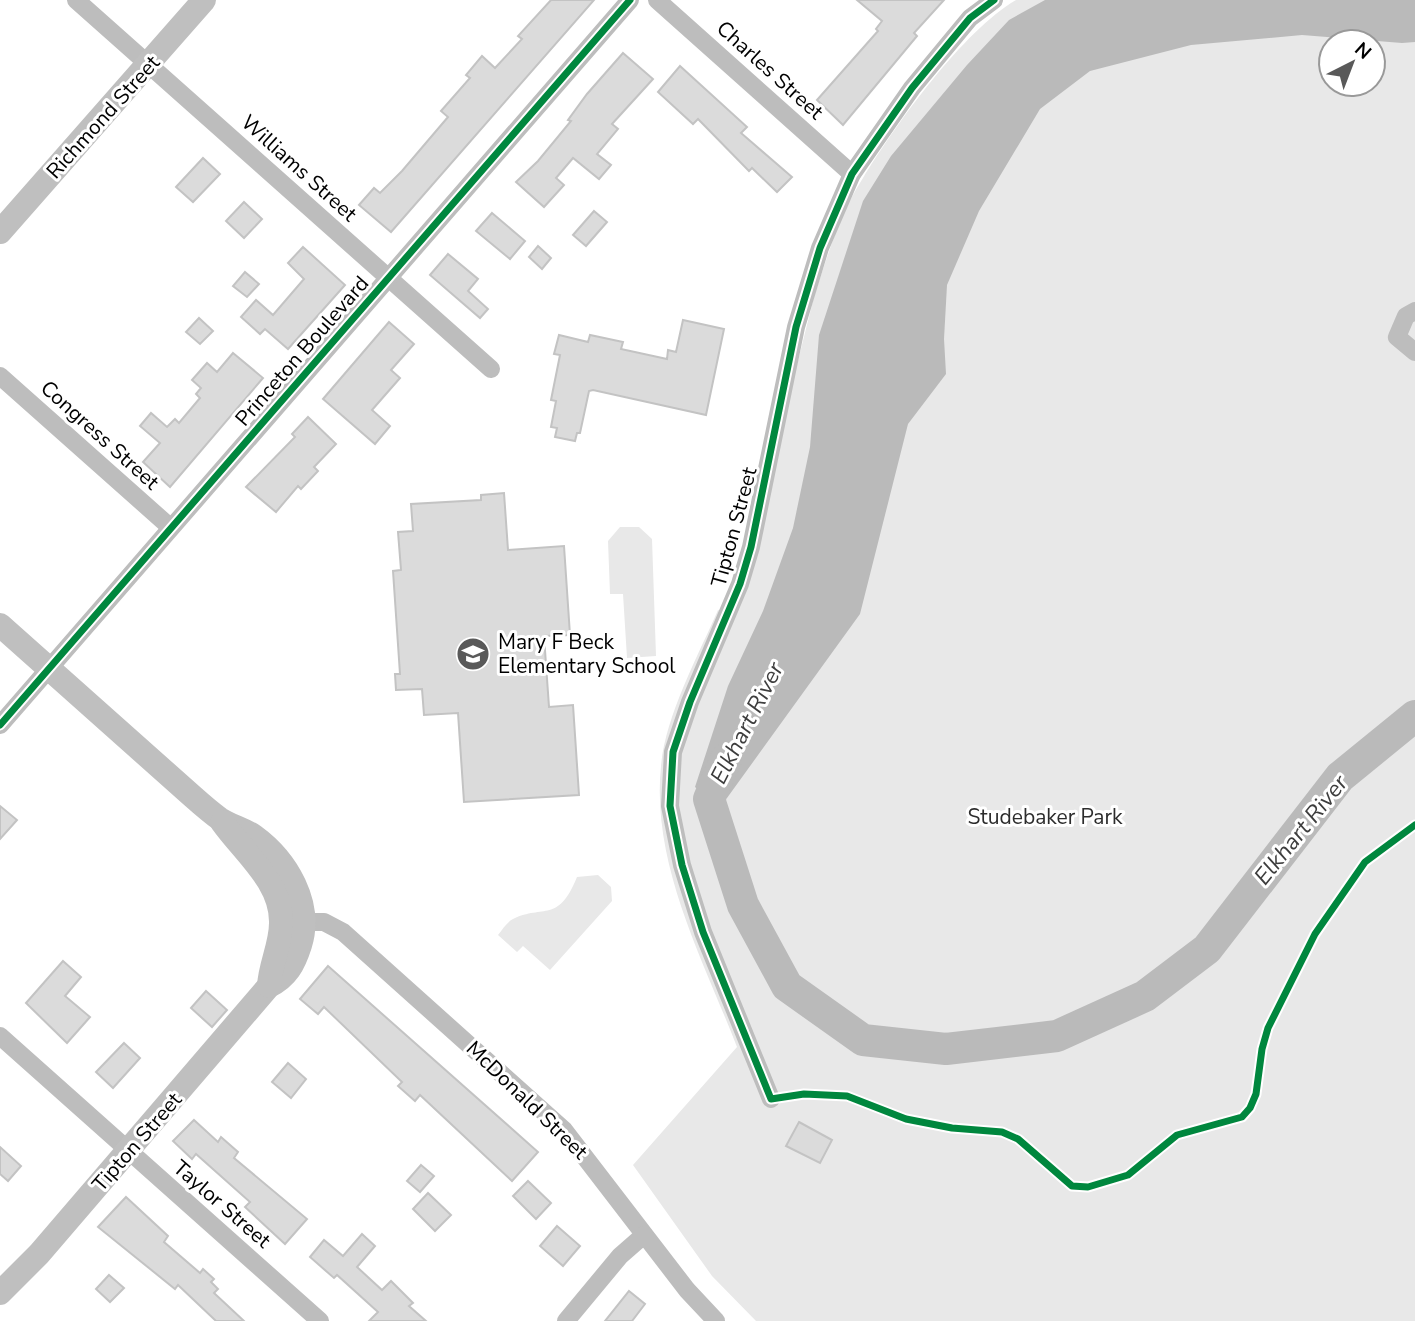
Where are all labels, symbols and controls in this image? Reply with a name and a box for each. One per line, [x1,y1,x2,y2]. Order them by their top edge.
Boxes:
street label: Charles Street [711,14,830,126]
north arrow [1317,28,1387,98]
text: N [1349,37,1377,66]
street label: Richmond Street [40,49,166,185]
street label: Williams Street [235,108,364,228]
street label: Princeton Boulevard [229,270,375,432]
street label: Congress Street [35,374,166,496]
street label: Tipton Street [705,463,764,590]
place label: Mary F Beck Elementary School [498,628,676,680]
school or university icon: Mary F Beck Elementary School [454,635,492,673]
water label: Elkhart River [703,656,791,789]
water label: Elkhart River [1247,768,1355,891]
park label: Studebaker Park [967,803,1123,831]
street label: McDonald Street [460,1035,594,1166]
street label: Tipton Street [86,1086,188,1198]
street label: Taylor Street [167,1154,277,1255]

